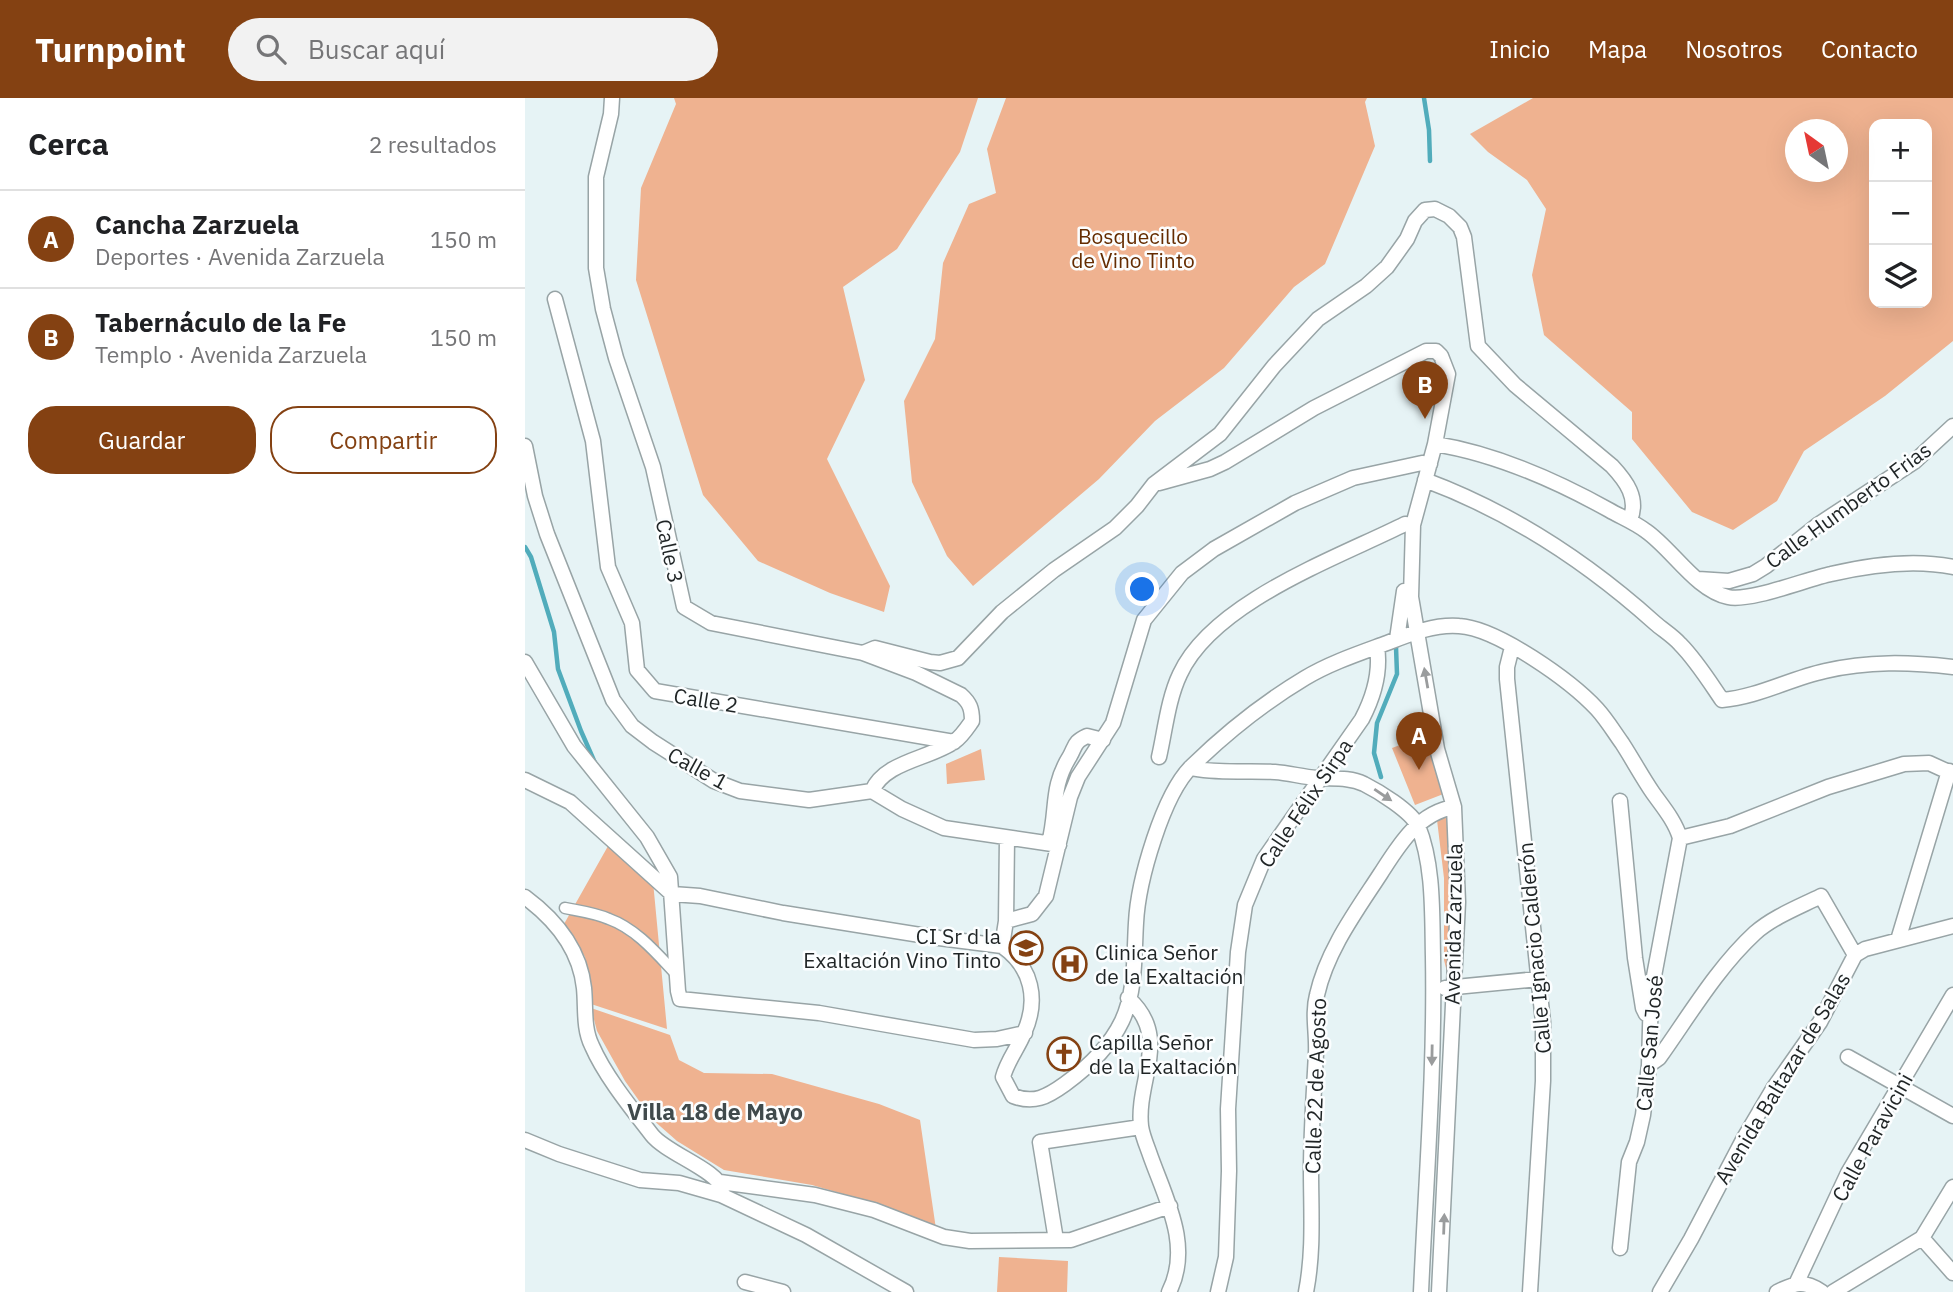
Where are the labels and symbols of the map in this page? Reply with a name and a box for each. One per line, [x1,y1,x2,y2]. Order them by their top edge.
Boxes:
north arrow [1785,119,1848,182]
park label: Bosquecillo de Vino Tinto [1071,222,1195,274]
pin: B [1402,361,1448,419]
street label: Calle Humberto Frias [1760,435,1936,575]
street label: Calle 3 [650,516,690,586]
your location [1125,572,1159,606]
one-way arrow [1420,667,1431,689]
street label: Calle 2 [672,681,740,719]
pin: A [1396,712,1442,770]
street label: Calle Félix Sirpa [1251,733,1359,873]
street label: Calle 1 [663,740,733,796]
one-way arrow [1373,789,1392,802]
street label: Calle Ignacio Calderón [1511,841,1557,1055]
street label: Avenida Zarzuela [1438,843,1468,1005]
place label: CI Sr d la Exaltación Vino Tinto [803,922,1001,974]
school or university icon: CI Sr d la Exaltación Vino Tinto [1007,929,1045,967]
place label: Clinica Señor de la Exaltación [1095,938,1243,990]
hospital icon: Clinica Señor de la Exaltación [1051,945,1089,983]
street label: Avenida Baltazar de Salas [1708,967,1856,1189]
street label: Calle San José [1629,974,1669,1112]
street label: Calle 22 de Agosto [1298,997,1332,1175]
place label: Capilla Señor de la Exaltación [1089,1028,1237,1080]
church icon: Capilla Señor de la Exaltación [1045,1035,1083,1073]
one-way arrow [1426,1045,1438,1067]
street label: Calle Paravicini [1825,1068,1919,1206]
district label: Villa 18 de Mayo [627,1096,803,1126]
one-way arrow [1438,1213,1449,1235]

